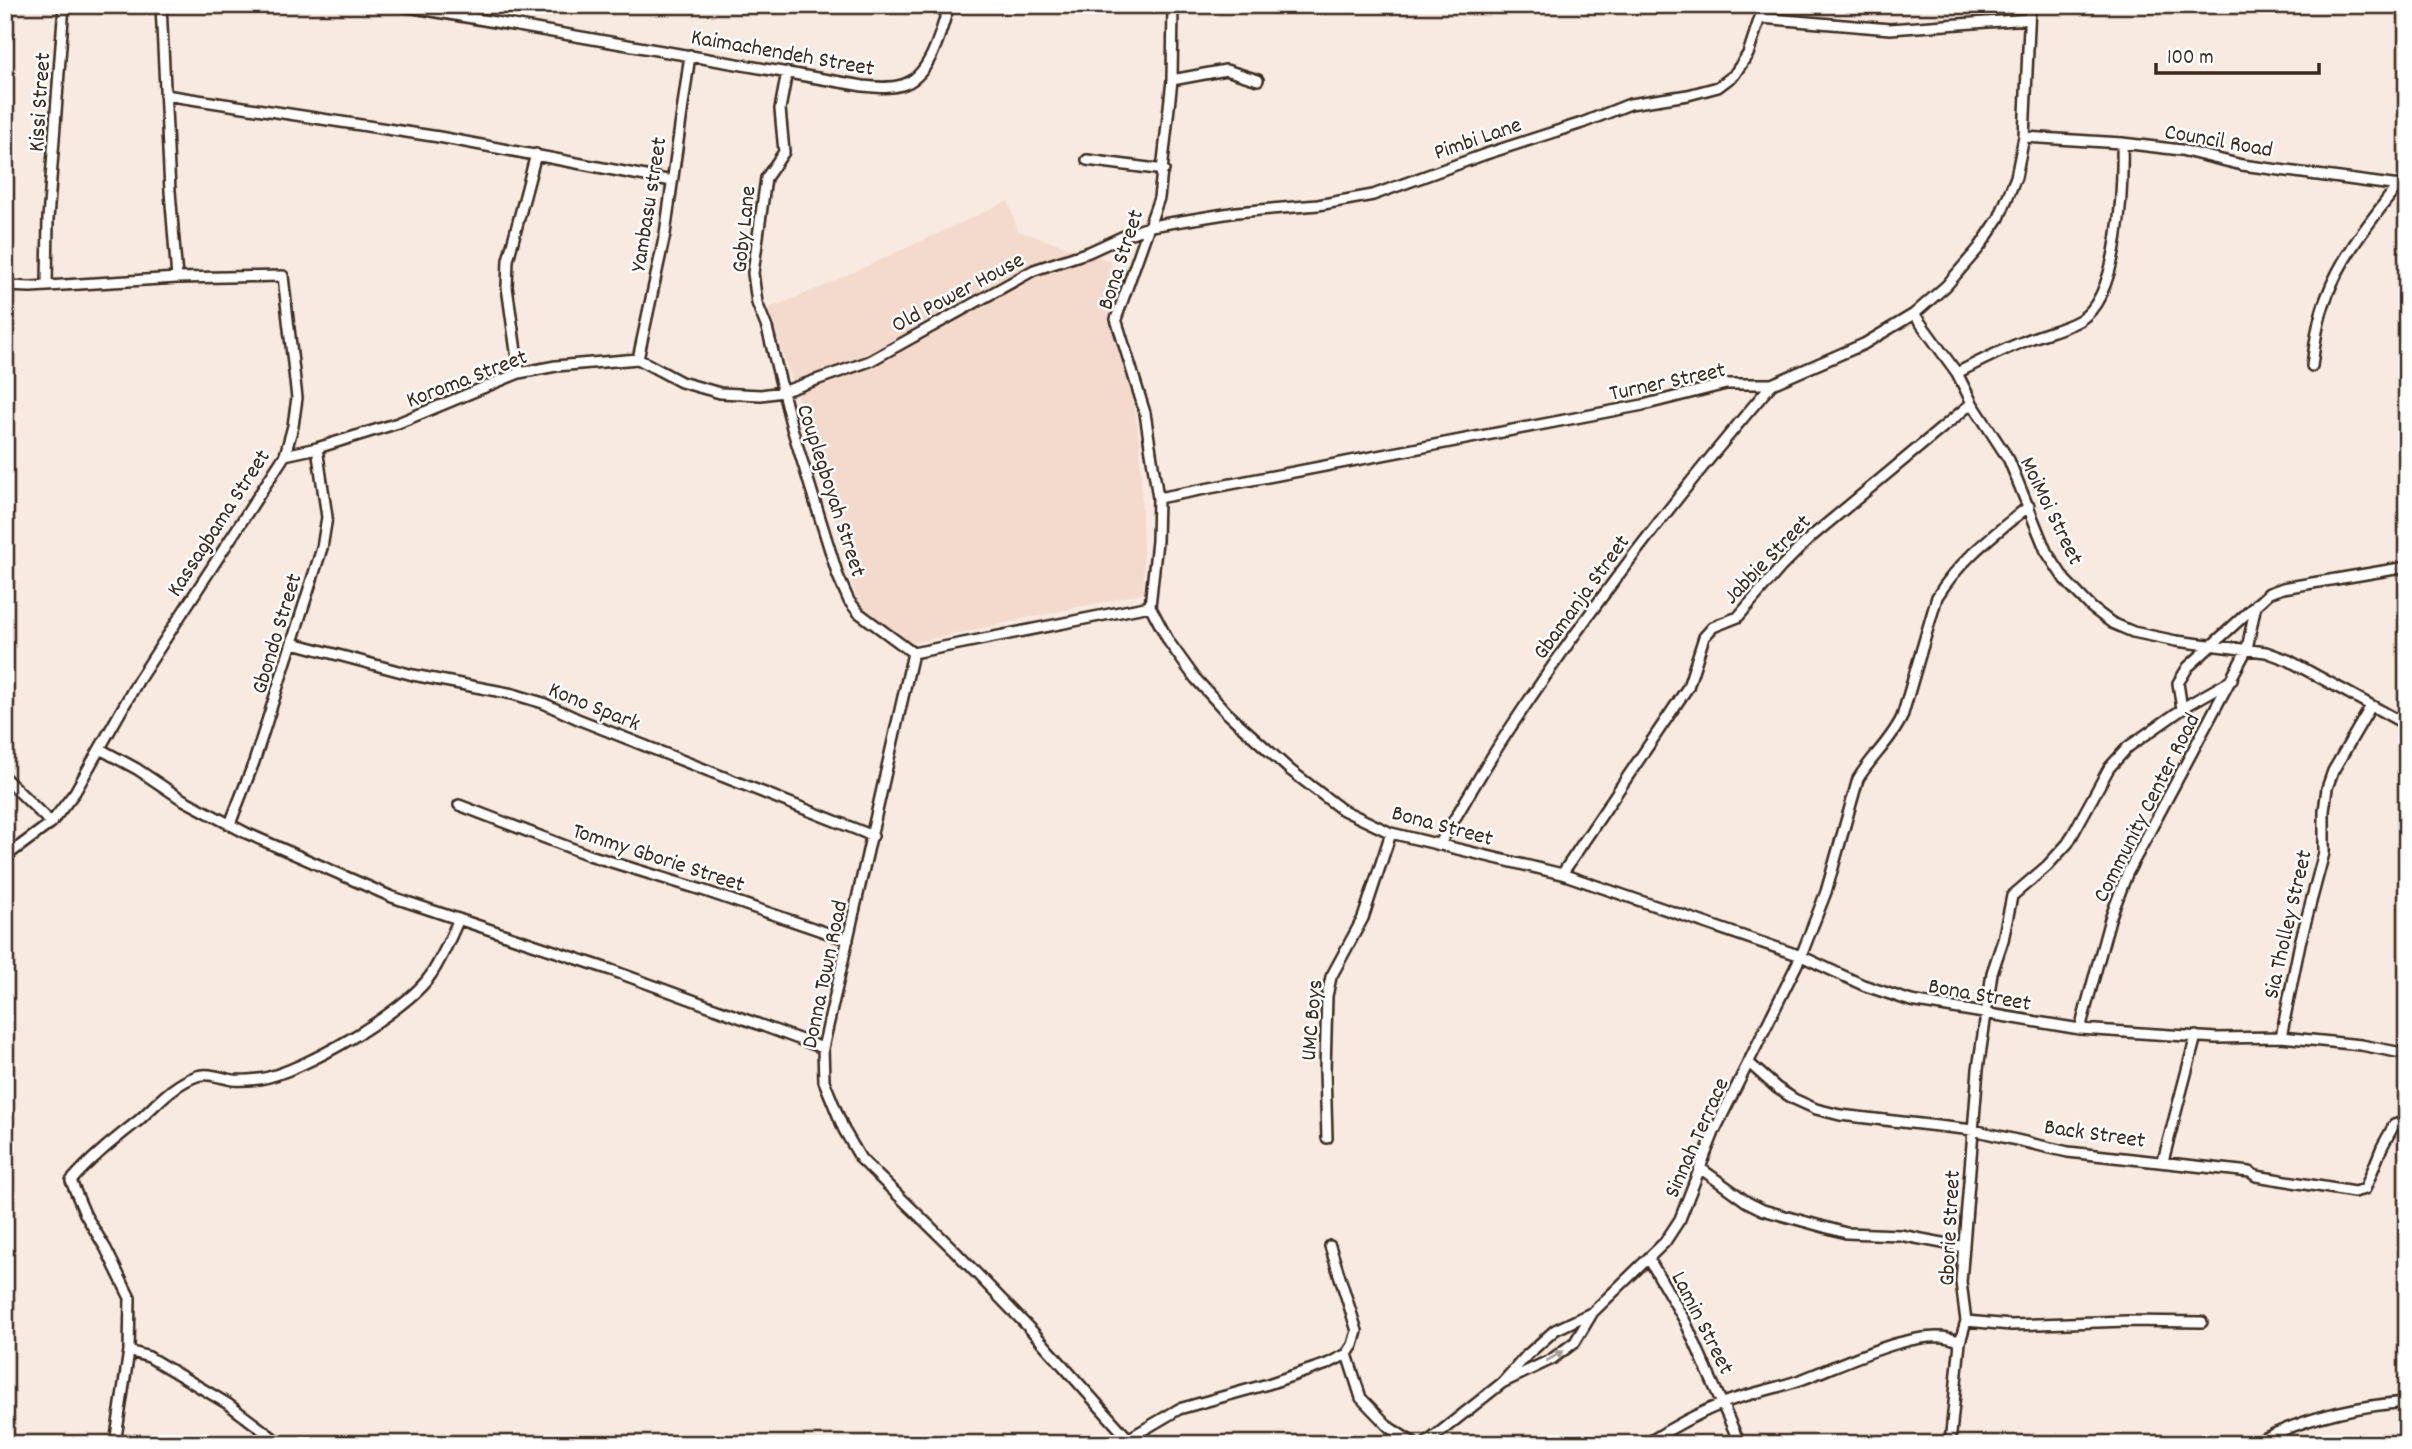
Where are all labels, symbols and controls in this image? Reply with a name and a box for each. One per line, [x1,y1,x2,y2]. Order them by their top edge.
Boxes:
street label: Kaimachendeh Street [688,22,877,87]
scale bar [2156,32,2319,76]
text: 100 m [2167,44,2214,74]
street label: Kissi Street [22,51,61,153]
street label: Pimbi Lane [1430,110,1526,171]
street label: Council Road [2162,117,2275,168]
street label: Yambasu street [624,135,677,274]
street label: Goby Lane [725,184,766,275]
street label: Bona Street [1091,206,1154,315]
street label: Old Power House [886,245,1031,343]
street label: Koroma Street [402,342,533,418]
street label: Turner Street [1607,355,1729,412]
street label: Couplegboyah Street [786,400,873,582]
street label: Kassagbama Street [160,444,280,604]
street label: MoiMoi Street [2009,452,2090,571]
street label: Jabbie Street [1717,508,1820,613]
street label: Gbamanja Street [1526,529,1640,667]
street label: Gbondo Street [244,570,312,698]
street label: Kono Spark [543,675,645,742]
street label: Community Center Road [2086,708,2210,909]
street label: Bona Street [1388,798,1496,857]
street label: Tommy Gborie Street [568,816,748,903]
street label: Sia Tholley Street [2256,847,2323,1003]
street label: Donna Town Road [795,898,858,1052]
street label: Bona Street [1925,971,2033,1022]
street label: UMC Boys [1294,978,1333,1062]
street label: Sinnah Terrace [1657,1073,1739,1204]
street label: Back Street [2042,1112,2147,1159]
street label: Gborie Street [1932,1169,1971,1287]
street label: Lamin Street [1661,1266,1741,1381]
one-way arrow [1546,1350,1565,1363]

